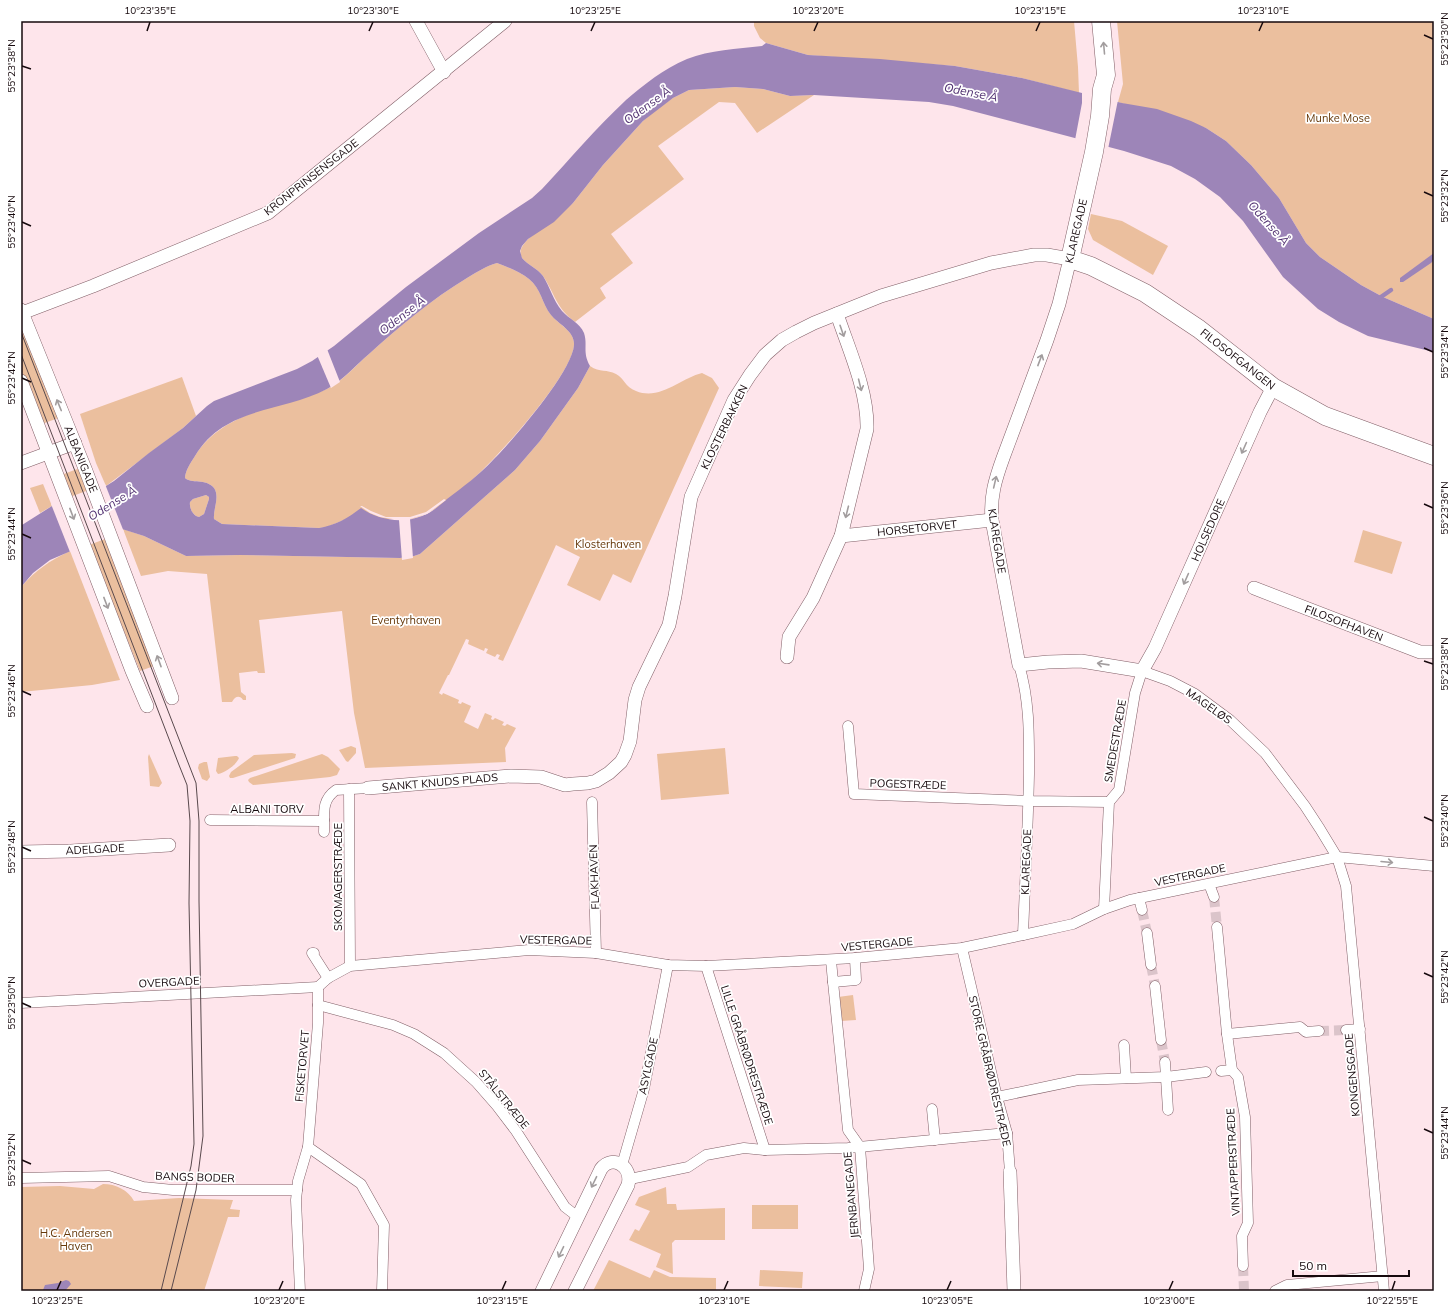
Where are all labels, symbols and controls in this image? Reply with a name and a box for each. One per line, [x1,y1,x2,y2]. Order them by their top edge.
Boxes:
text: 10°23'35"E [124,4,176,17]
text: 10°23'30"E [347,4,399,17]
text: 10°23'25"E [569,4,621,17]
text: 10°23'20"E [792,4,844,17]
text: 10°23'15"E [1014,4,1066,17]
text: 10°23'10"E [1237,4,1289,17]
text: 55°23'30"N [1438,12,1451,66]
text: 55°23'38"N [5,39,18,93]
one-way arrow [1100,42,1107,55]
water label: Odense Å [943,79,999,105]
water label: Odense Å [621,83,674,127]
park label: Munke Mose [1306,111,1370,125]
street label: KRONPRINSENSGADE [261,136,361,218]
text: 55°23'32"N [1438,169,1451,223]
text: 55°23'40"N [5,195,18,249]
street label: KLAREGADE [1062,197,1090,265]
water label: Odense Å [1245,198,1293,248]
water label: Odense Å [376,292,428,338]
one-way arrow [839,325,847,337]
street label: FILOSOFGANGEN [1198,325,1278,393]
text: 55°23'34"N [1438,325,1451,379]
text: 55°23'42"N [5,351,18,405]
one-way arrow [1036,354,1044,366]
one-way arrow [857,378,864,391]
street label: KLOSTERBAKKEN [697,382,751,472]
one-way arrow [55,400,63,412]
street label: ALBANIGADE [61,423,101,495]
one-way arrow [1240,441,1247,453]
one-way arrow [992,476,999,489]
text: 55°23'36"N [1438,481,1451,535]
water label: Odense Å [85,482,139,524]
street label: HOLSEDORE [1188,497,1228,563]
one-way arrow [842,505,850,518]
text: 55°23'44"N [5,507,18,561]
street label: KLAREGADE [985,507,1009,575]
one-way arrow [68,508,76,520]
street label: HORSETORVET [876,517,958,539]
park label: Klosterhaven [575,537,641,551]
one-way arrow [1182,573,1189,585]
one-way arrow [103,597,111,609]
street label: FILOSOFHAVEN [1303,602,1385,644]
park label: Eventyrhaven [371,613,441,627]
text: 55°23'38"N [1438,637,1451,691]
one-way arrow [154,655,162,667]
one-way arrow [1097,660,1110,668]
text: 55°23'46"N [5,664,18,718]
street label: MAGELØS [1183,685,1235,727]
street label: SMEDESTRÆDE [1101,698,1129,784]
street label: SANKT KNUDS PLADS [381,770,499,794]
street label: POGESTRÆDE [870,776,946,792]
text: 55°23'40"N [1438,794,1451,848]
street label: ALBANI TORV [230,802,304,816]
text: 55°23'48"N [5,820,18,874]
street label: SKOMAGERSTRÆDE [331,823,345,931]
street label: KLAREGADE [1018,829,1034,895]
street label: ADELGADE [65,840,125,858]
street label: FLAKHAVEN [586,844,602,910]
one-way arrow [1380,858,1393,865]
street label: VESTERGADE [1153,861,1227,889]
street label: VESTERGADE [520,932,592,948]
street label: VESTERGADE [840,934,914,954]
text: 55°23'42"N [1438,950,1451,1004]
street label: OVERGADE [138,973,200,991]
text: 55°23'50"N [5,976,18,1030]
street label: LILLE GRÅBRØDRESTRÆDE [718,983,777,1127]
street label: STORE GRÅBRØDRESTRÆDE [966,994,1015,1148]
street label: FISKETORVET [292,1029,312,1102]
street label: KONGENSGADE [1341,1033,1363,1117]
street label: ASYLGADE [635,1036,661,1096]
street label: STÅLSTRÆDE [476,1066,533,1132]
text: 55°23'44"N [1438,1106,1451,1160]
street label: VINTAPPERSTRÆDE [1223,1108,1243,1216]
text: 55°23'52"N [5,1133,18,1187]
street label: JERNBANEGADE [840,1151,862,1239]
street label: BANGS BODER [155,1169,235,1185]
one-way arrow [590,1176,597,1188]
park label: H.C. Andersen Haven [40,1226,112,1253]
one-way arrow [556,1246,564,1258]
scale bar [1293,1252,1409,1278]
text: 50 m [1299,1258,1327,1273]
text: 10°23'25"E [31,1294,83,1307]
text: 10°23'20"E [253,1294,305,1307]
text: 10°23'15"E [476,1294,528,1307]
text: 10°23'10"E [698,1294,750,1307]
text: 10°23'05"E [921,1294,973,1307]
text: 10°23'00"E [1143,1294,1195,1307]
text: 10°22'55"E [1366,1294,1418,1307]

